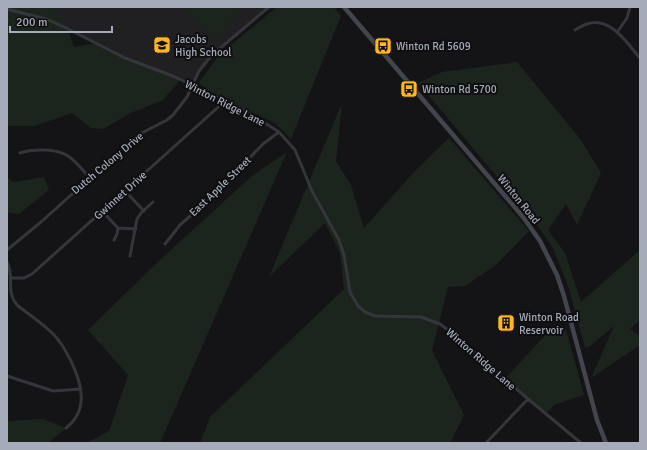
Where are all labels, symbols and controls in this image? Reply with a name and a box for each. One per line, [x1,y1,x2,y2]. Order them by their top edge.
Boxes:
scale bar [10,8,112,34]
text: 200 m [16,15,48,30]
place label: Jacobs High School [175,33,232,59]
school or university icon: Jacobs High School [152,35,172,55]
bus stop icon: Winton Rd 5609 [373,36,393,56]
place label: Winton Rd 5609 [396,40,471,53]
street label: Winton Ridge Lane [183,78,267,129]
bus stop icon: Winton Rd 5700 [399,79,419,99]
place label: Winton Rd 5700 [422,83,497,96]
street label: Dutch Colony Drive [69,130,146,197]
street label: East Apple Street [187,153,254,219]
street label: Gwinnet Drive [91,168,149,222]
street label: Winton Road [495,172,543,227]
place label: Winton Road Reservoir [519,311,579,337]
building icon: Winton Road Reservoir [496,313,516,333]
street label: Winton Ridge Lane [443,326,518,393]

